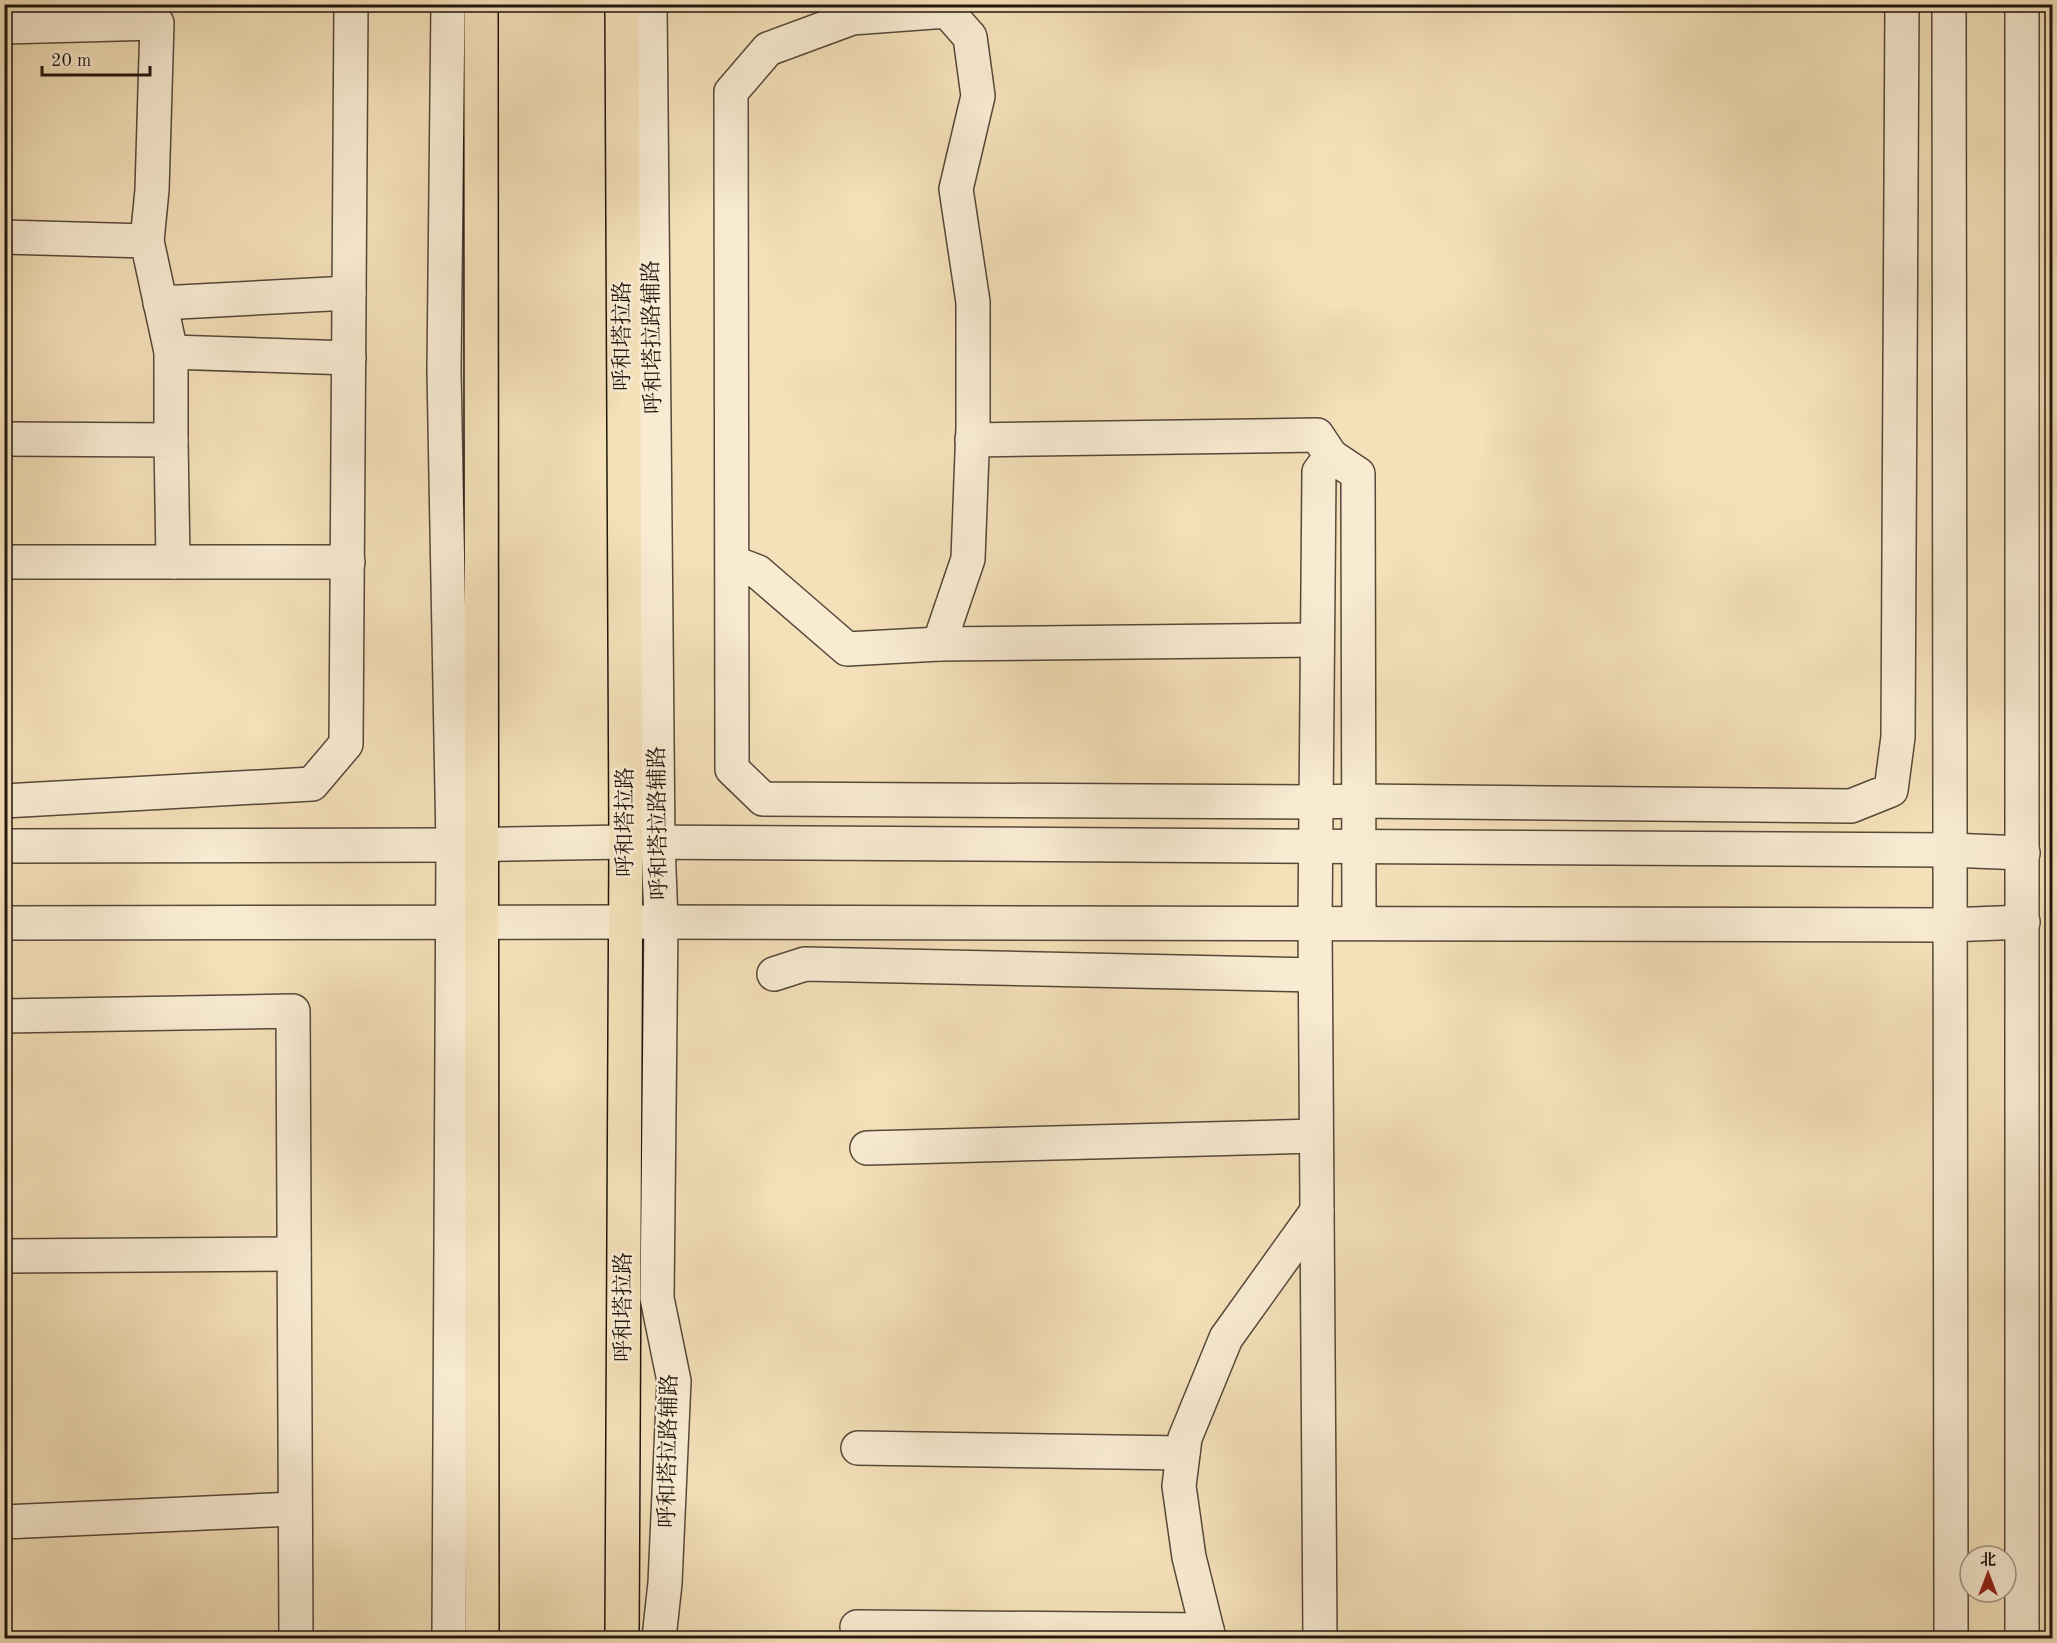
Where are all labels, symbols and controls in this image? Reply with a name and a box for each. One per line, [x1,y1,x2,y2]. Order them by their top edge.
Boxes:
scale bar [42,39,150,77]
text: 20 m [51,52,91,70]
street label: 呼和塔拉路辅路 [639,260,665,414]
street label: 呼和塔拉路 [610,281,634,391]
street label: 呼和塔拉路辅路 [645,746,671,900]
street label: 呼和塔拉路 [613,767,637,877]
street label: 呼和塔拉路 [611,1252,635,1362]
street label: 呼和塔拉路辅路 [655,1374,681,1528]
north arrow [1958,1544,2018,1604]
text: 北 [1980,1551,1996,1569]

